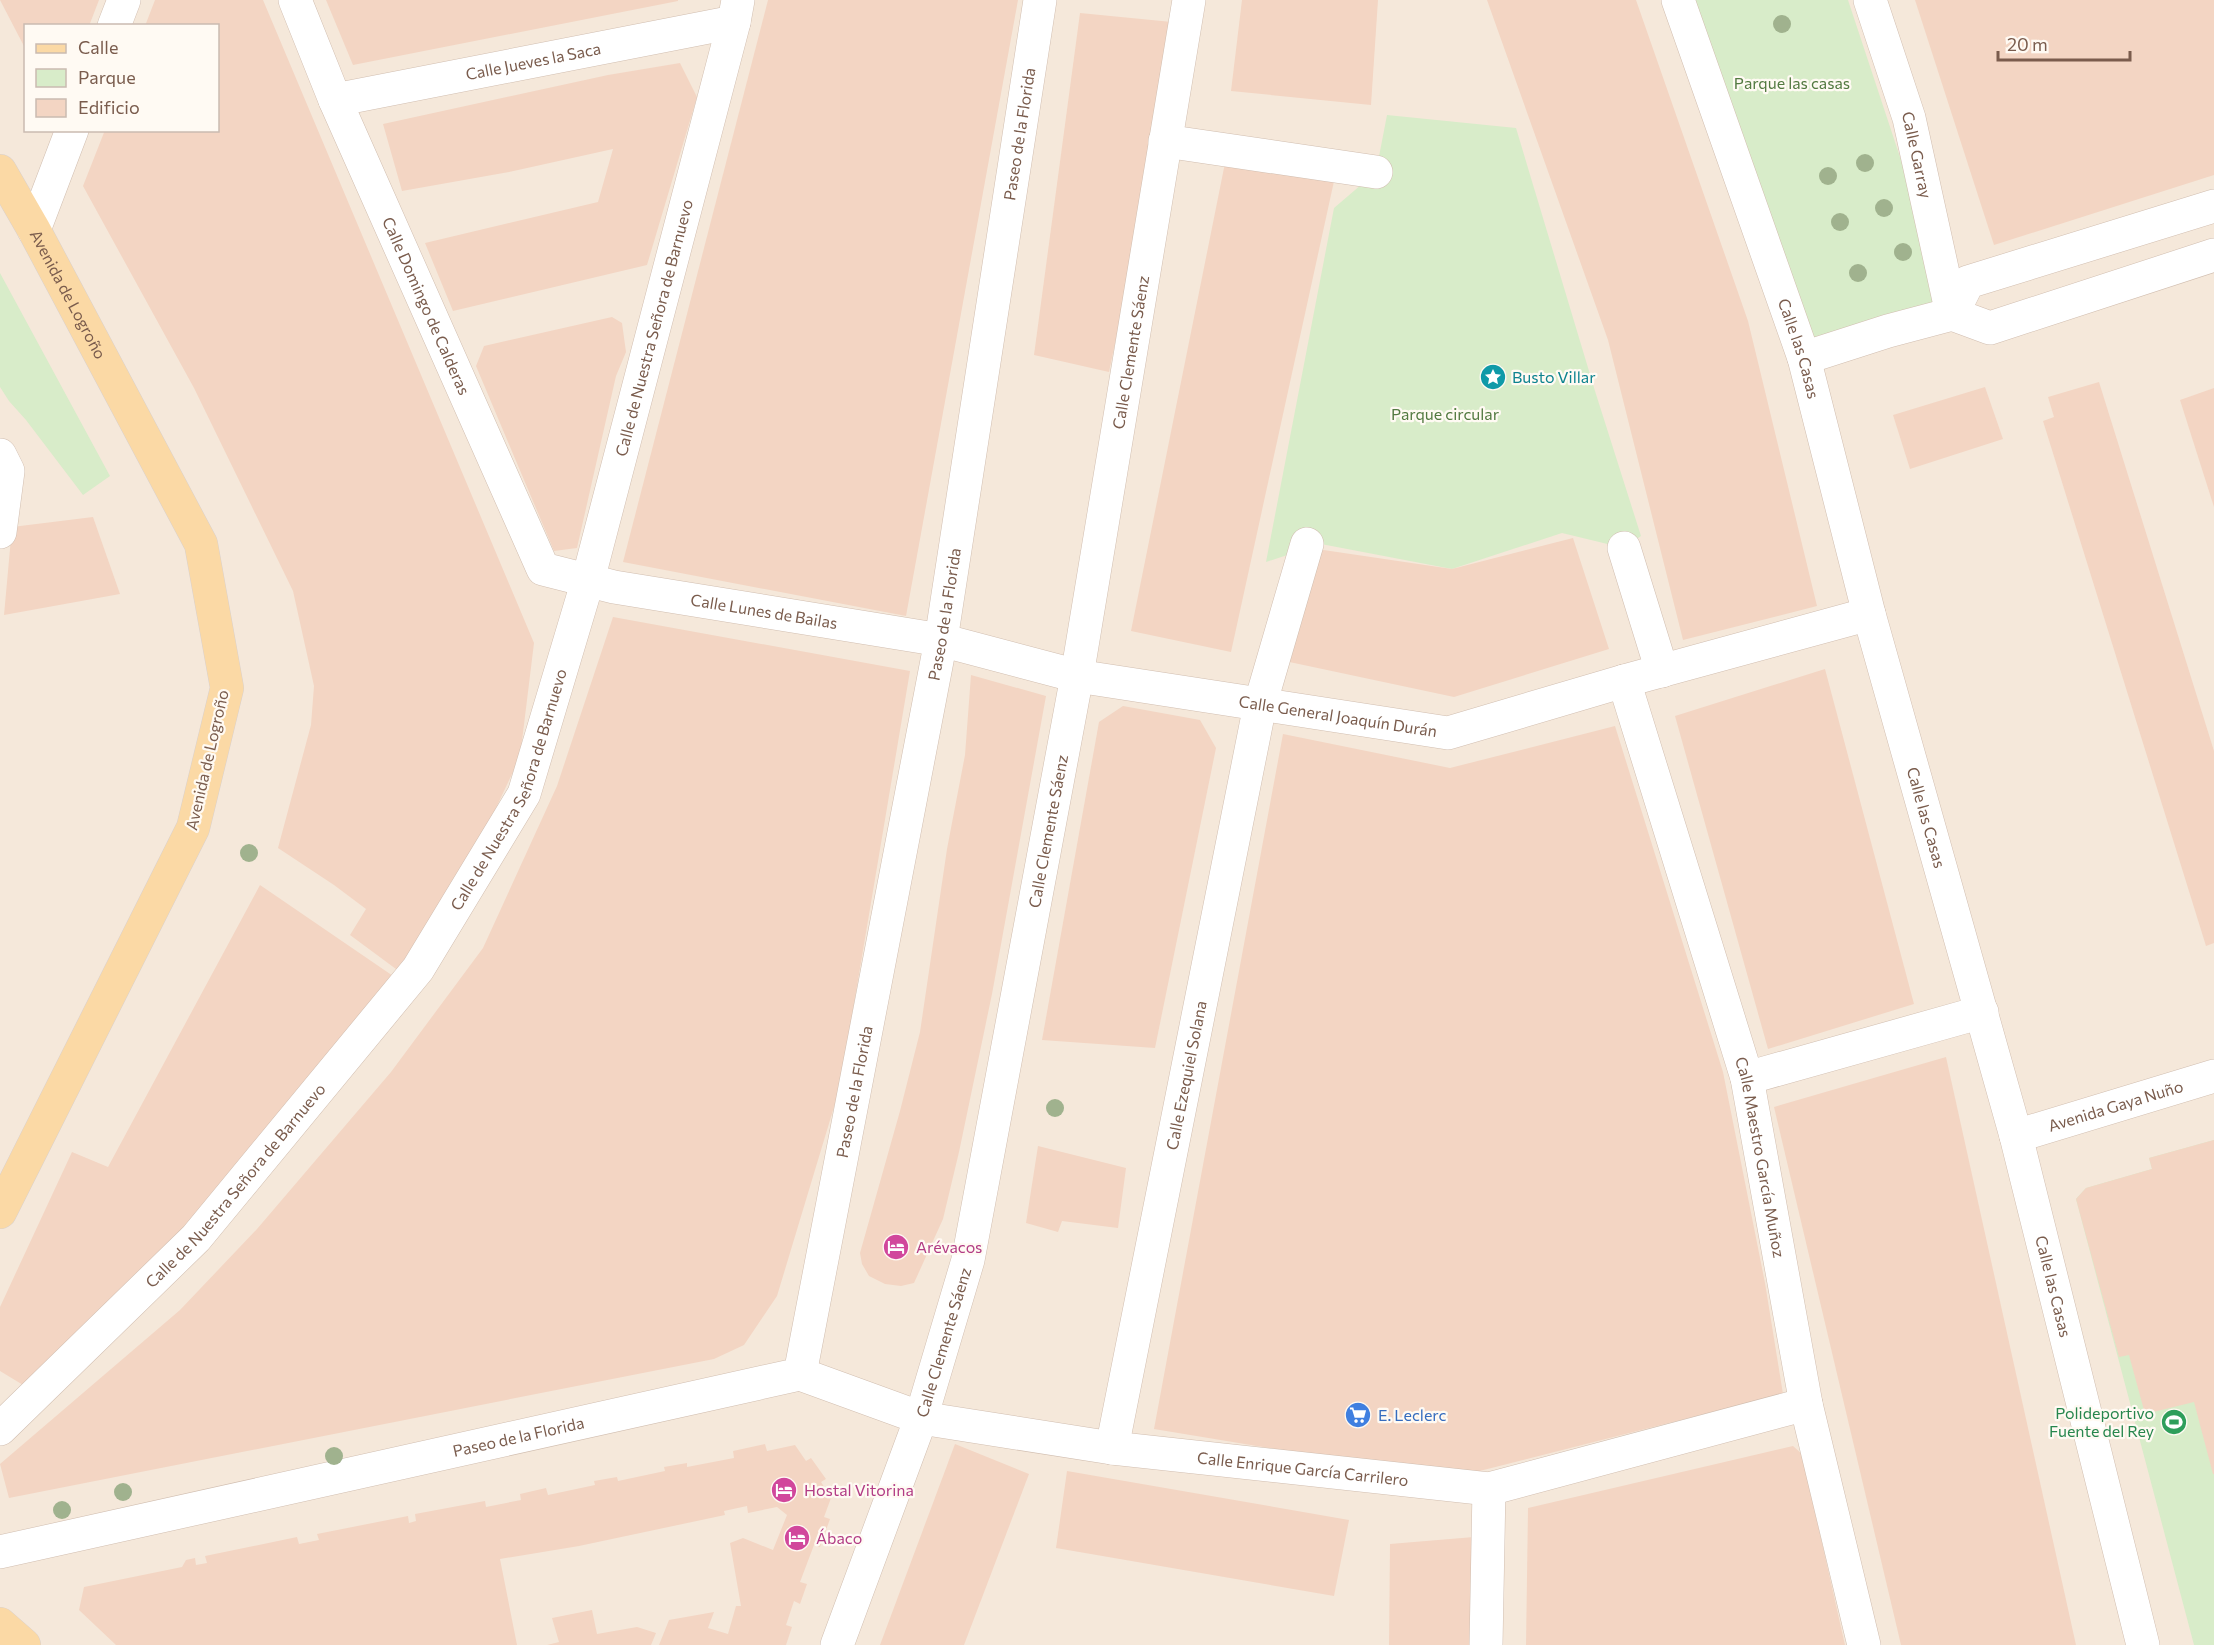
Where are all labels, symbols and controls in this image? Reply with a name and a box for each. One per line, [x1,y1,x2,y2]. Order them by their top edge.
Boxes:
legend [24,24,219,132]
scale bar [1998,24,2130,62]
text: 20 m [2007,33,2048,55]
text: Calle [78,36,118,58]
street label: Calle Jueves la Saca [464,38,602,83]
text: Parque [78,66,136,88]
street label: Paseo de la Florida [999,66,1038,202]
park label: Parque las casas [1734,73,1850,92]
text: Edificio [78,96,140,118]
street label: Calle Garray [1898,109,1936,200]
street label: Calle de Nuestra Señora de Barnuevo [611,197,696,458]
street label: Calle Domingo de Calderas [379,214,475,398]
street label: Avenida de Logroño [27,226,111,362]
street label: Calle Clemente Sáenz [1108,274,1152,430]
street label: Calle las Casas [1775,296,1824,400]
place icon: Busto Villar [1478,362,1508,392]
place label: Busto Villar [1512,367,1596,386]
park label: Parque circular [1391,404,1500,423]
street label: Paseo de la Florida [923,547,964,682]
street label: Calle Lunes de Bailas [689,590,839,632]
street label: Calle de Nuestra Señora de Barnuevo [446,666,570,914]
street label: Avenida de Logroño [181,688,232,832]
street label: Calle General Joaquín Durán [1238,691,1438,740]
street label: Calle Clemente Sáenz [1024,753,1071,909]
street label: Calle las Casas [1904,765,1950,870]
street label: Calle Ezequiel Solana [1162,999,1210,1152]
street label: Paseo de la Florida [832,1024,876,1159]
street label: Calle Maestro García Muñoz [1732,1054,1789,1259]
street label: Avenida Gaya Nuño [2046,1076,2185,1135]
street label: Calle de Nuestra Señora de Barnuevo [141,1079,329,1291]
hotel icon: Arévacos [881,1232,911,1262]
street label: Calle las Casas [2032,1234,2076,1339]
place label: Arévacos [916,1237,982,1256]
street label: Calle Clemente Sáenz [912,1265,974,1419]
supermarket icon: E. Leclerc [1343,1400,1373,1430]
place label: Polideportivo Fuente del Rey [2049,1403,2154,1440]
place label: E. Leclerc [1378,1405,1446,1424]
sports icon: Polideportivo Fuente del Rey [2159,1407,2189,1437]
street label: Paseo de la Florida [451,1412,586,1460]
street label: Calle Enrique García Carrilero [1196,1447,1409,1489]
hotel icon: Hostal Vitorina [769,1475,799,1505]
place label: Hostal Vitorina [804,1480,914,1499]
hotel icon: Ábaco [782,1523,812,1553]
place label: Ábaco [816,1528,862,1547]

